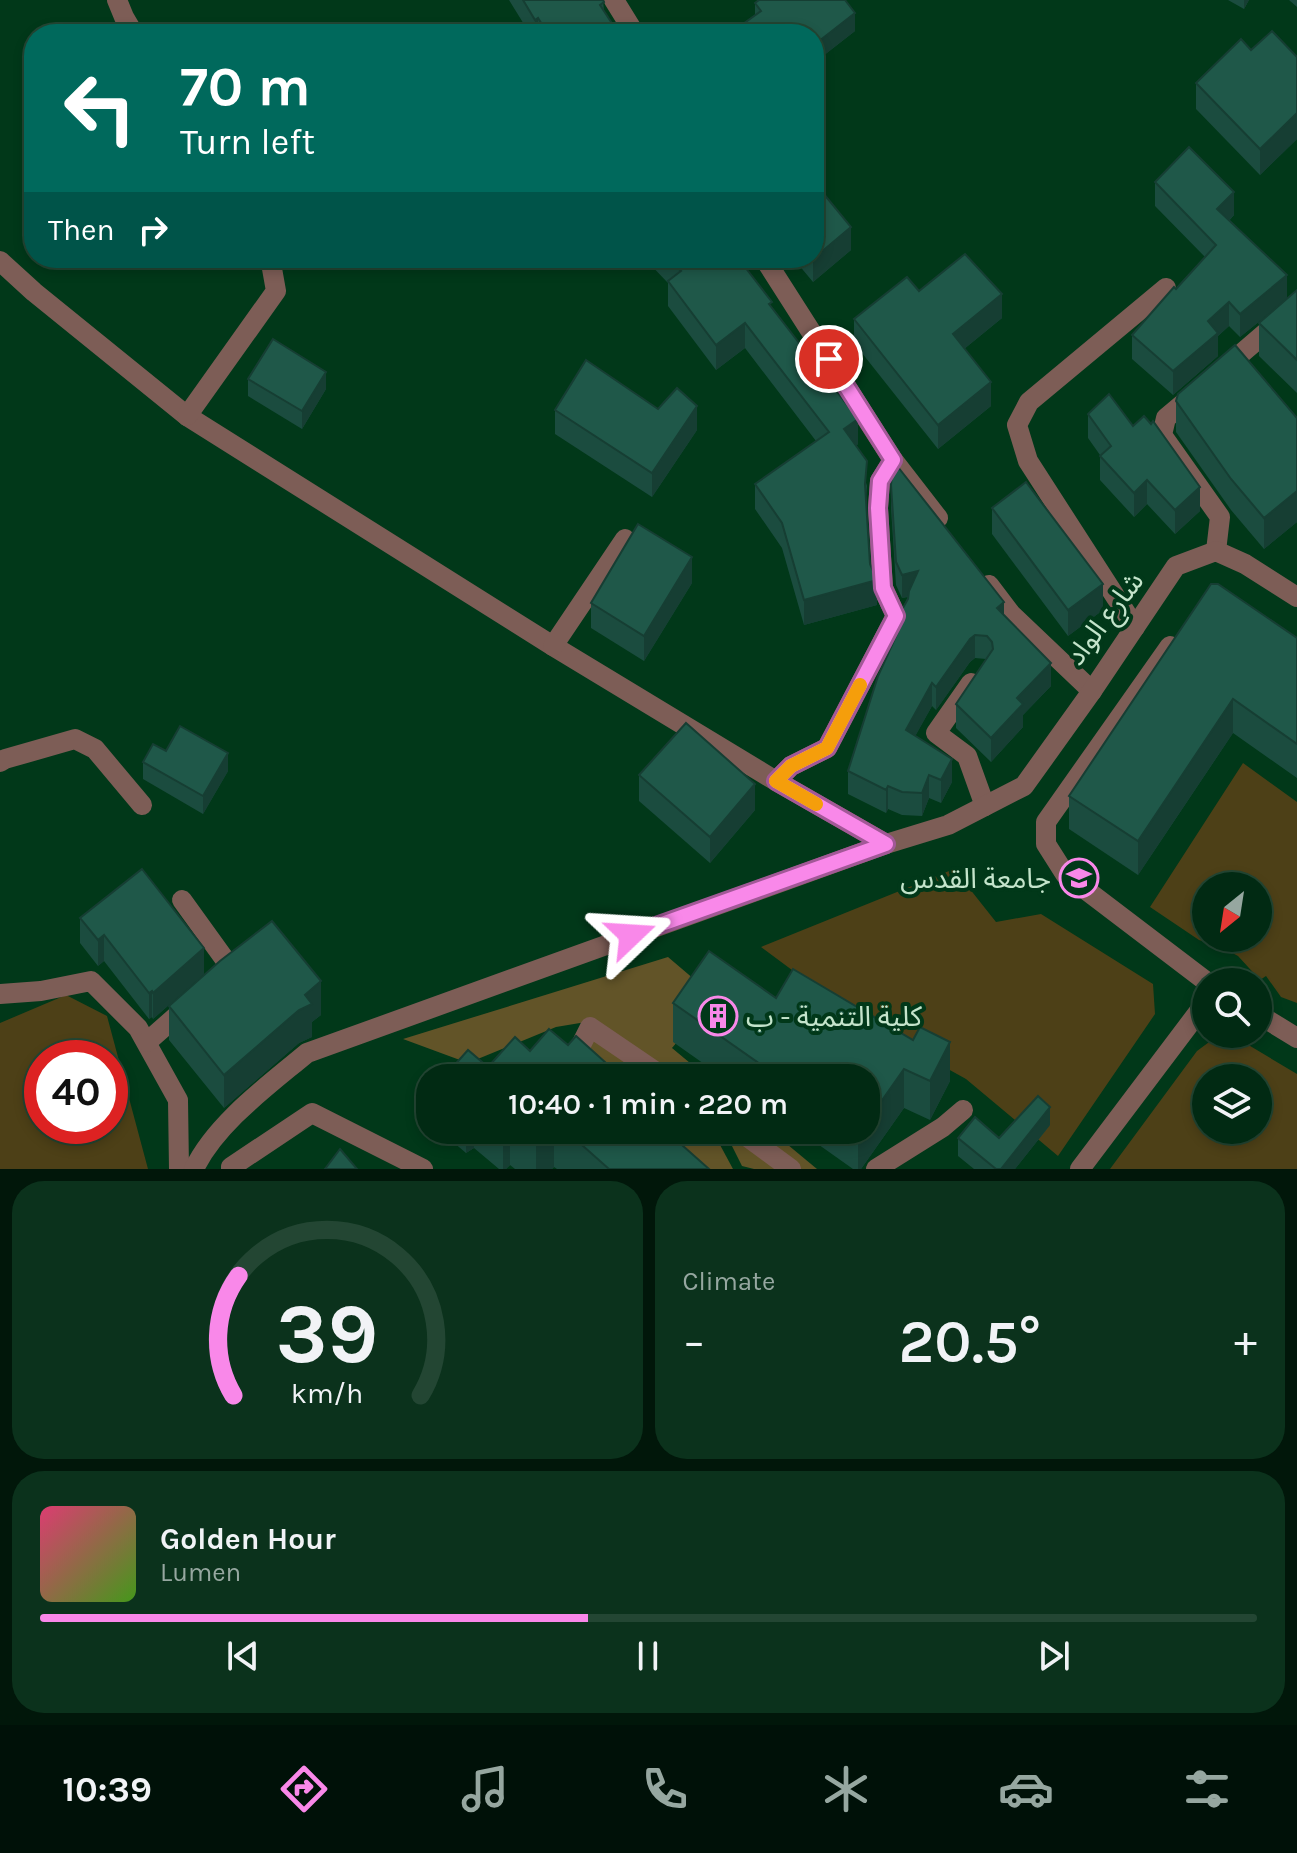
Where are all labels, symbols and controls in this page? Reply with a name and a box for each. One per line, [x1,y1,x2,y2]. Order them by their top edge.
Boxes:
text: 70 m [180,54,311,119]
icon: left [48,56,152,160]
text: Turn left [180,121,315,163]
icon: right [131,208,175,252]
text: Then [48,212,115,248]
pin [795,325,863,393]
icon: arrive [807,337,851,381]
street label: شارع الواد [1059,565,1153,674]
school or university icon: جامعة القدس [1058,857,1100,899]
place label: جامعة القدس [900,862,1051,895]
north arrow [1192,872,1272,952]
map controls [1192,872,1272,1144]
position arrow [589,893,673,977]
button: search [1192,968,1272,1048]
building icon: كلية التنمية - ب [697,995,739,1037]
place label: كلية التنمية - ب [746,1000,922,1033]
speed limit sign: 40 [24,1040,128,1144]
button: layers [1192,1064,1272,1144]
text: 10:40 · 1 min · 220 m [508,1086,788,1122]
text: Climate [683,1266,775,1297]
text: 39 [276,1286,378,1383]
text: 20.5° [898,1307,1041,1377]
text: − [683,1316,706,1367]
text: + [1234,1316,1257,1367]
text: km/h [291,1377,363,1410]
text: Golden Hour [160,1521,336,1557]
text: Lumen [160,1557,241,1588]
icon: previous [221,1634,265,1678]
icon: pause [626,1634,670,1678]
icon: next [1032,1634,1076,1678]
icon: directions [276,1761,332,1817]
icon: music [457,1761,513,1817]
icon: phone [637,1761,693,1817]
icon: climate [818,1761,874,1817]
icon: car [998,1761,1054,1817]
icon: filters [1179,1761,1235,1817]
text: 10:39 [62,1768,152,1810]

